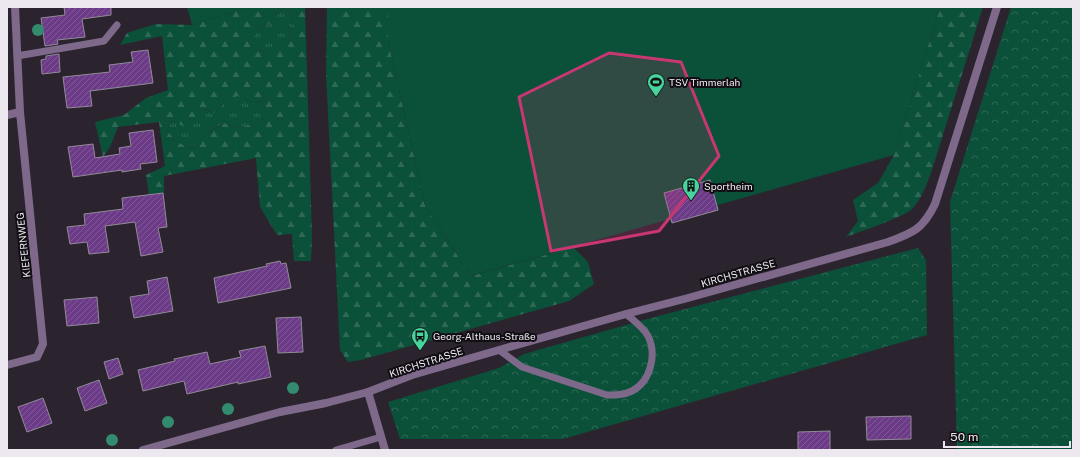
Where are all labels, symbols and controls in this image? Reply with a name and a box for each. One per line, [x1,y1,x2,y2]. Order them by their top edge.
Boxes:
sports icon: TSV Timmerlah [646,72,666,97]
place label: TSV Timmerlah [669,76,740,88]
building icon: Sportheim [681,176,701,201]
place label: Sportheim [704,180,753,192]
street label: KIEFERNWEG [14,212,32,278]
street label: KIRCHSTRASSE [699,257,777,289]
bus stop icon: Georg-Althaus-Straße [410,326,430,351]
place label: Georg-Althaus-Straße [433,330,536,342]
street label: KIRCHSTRASSE [388,344,464,380]
scale bar [944,423,1070,449]
text: 50 m [950,430,978,444]

